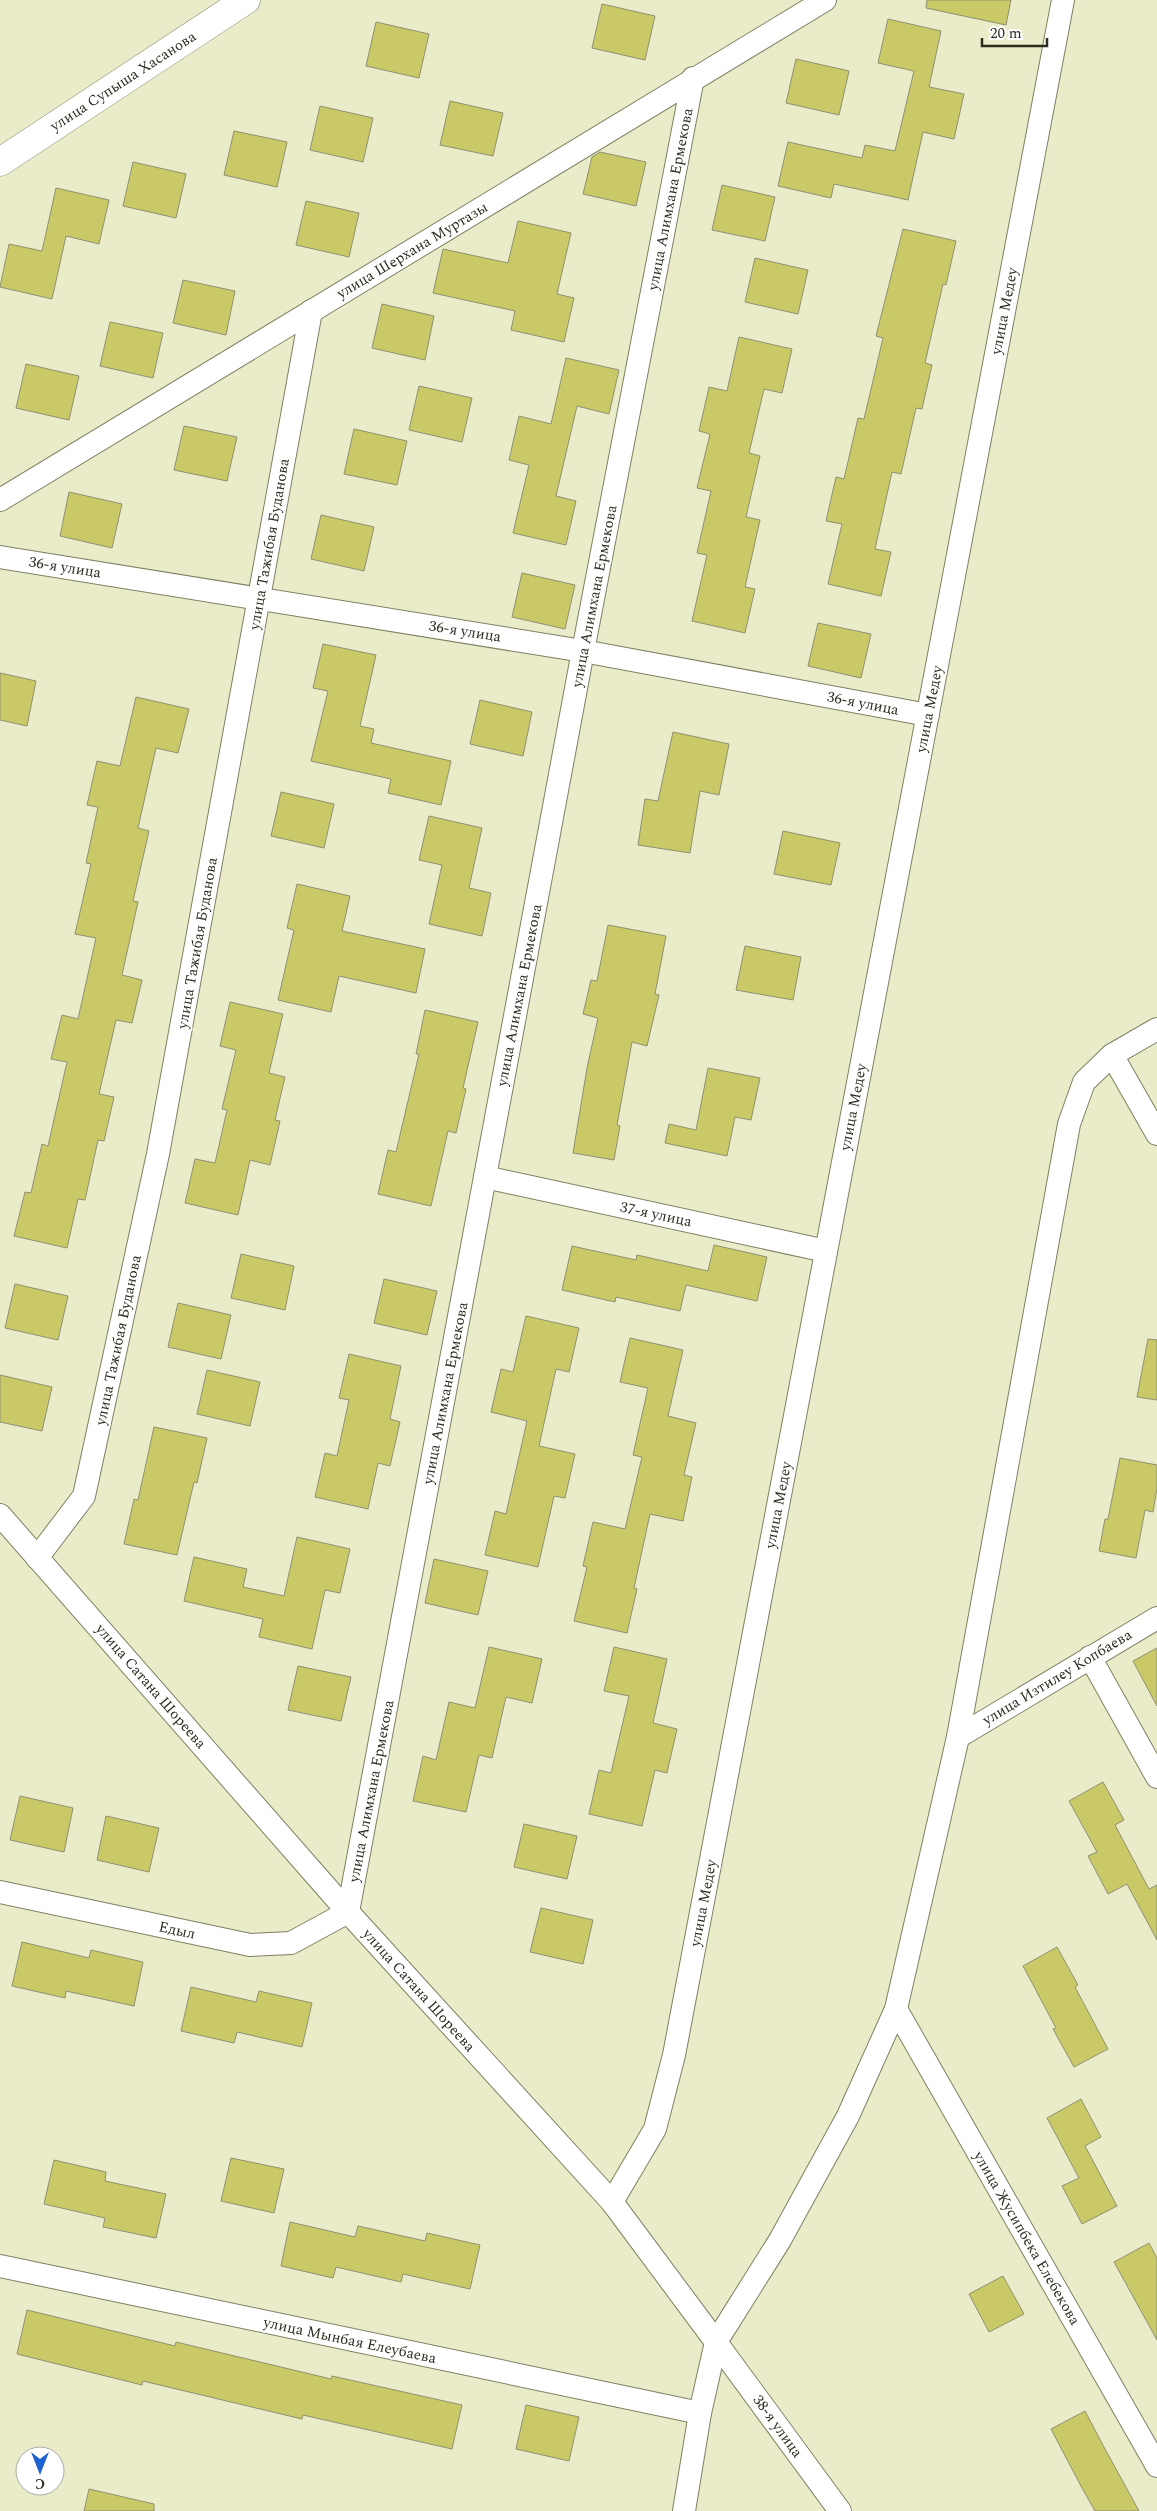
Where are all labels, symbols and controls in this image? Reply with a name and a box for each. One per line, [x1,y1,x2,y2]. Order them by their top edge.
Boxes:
scale bar [982,15,1047,47]
text: 20 m [990,22,1022,45]
street label: улица Супыша Хасанова [45,25,202,138]
street label: улица Алимхана Ермекова [641,105,700,293]
street label: улица Шерхана Муртазы [331,196,492,305]
street label: улица Медеу [985,265,1024,358]
street label: улица Тажибая Буданова [243,456,296,633]
street label: улица Алимхана Ермекова [565,502,624,690]
street label: 36-я улица [27,550,103,585]
street label: 36-я улица [427,614,503,649]
street label: улица Медеу [910,663,949,756]
street label: 36-я улица [825,685,901,722]
street label: улица Тажибая Буданова [171,855,224,1032]
street label: улица Алимхана Ермекова [490,901,549,1089]
street label: улица Медеу [834,1061,873,1154]
street label: 37-я улица [618,1196,695,1233]
street label: улица Тажибая Буданова [89,1252,148,1428]
street label: улица Алимхана Ермекова [416,1299,475,1487]
street label: улица Медеу [759,1459,798,1552]
street label: улица Сатана Шореева [89,1618,212,1755]
street label: улица Изтилеу Копбаева [977,1623,1137,1732]
street label: улица Алимхана Ермекова [342,1697,401,1885]
street label: улица Медеу [684,1857,723,1950]
street label: Едыл [156,1915,197,1946]
street label: улица Сатана Шореева [356,1923,481,2058]
street label: улица Жусипбека Елебекова [967,2146,1086,2330]
street label: улица Мынбая Елеубаева [260,2311,439,2370]
street label: 38-я улица [747,2390,809,2463]
north arrow [15,2446,65,2496]
text: С [35,2473,45,2494]

